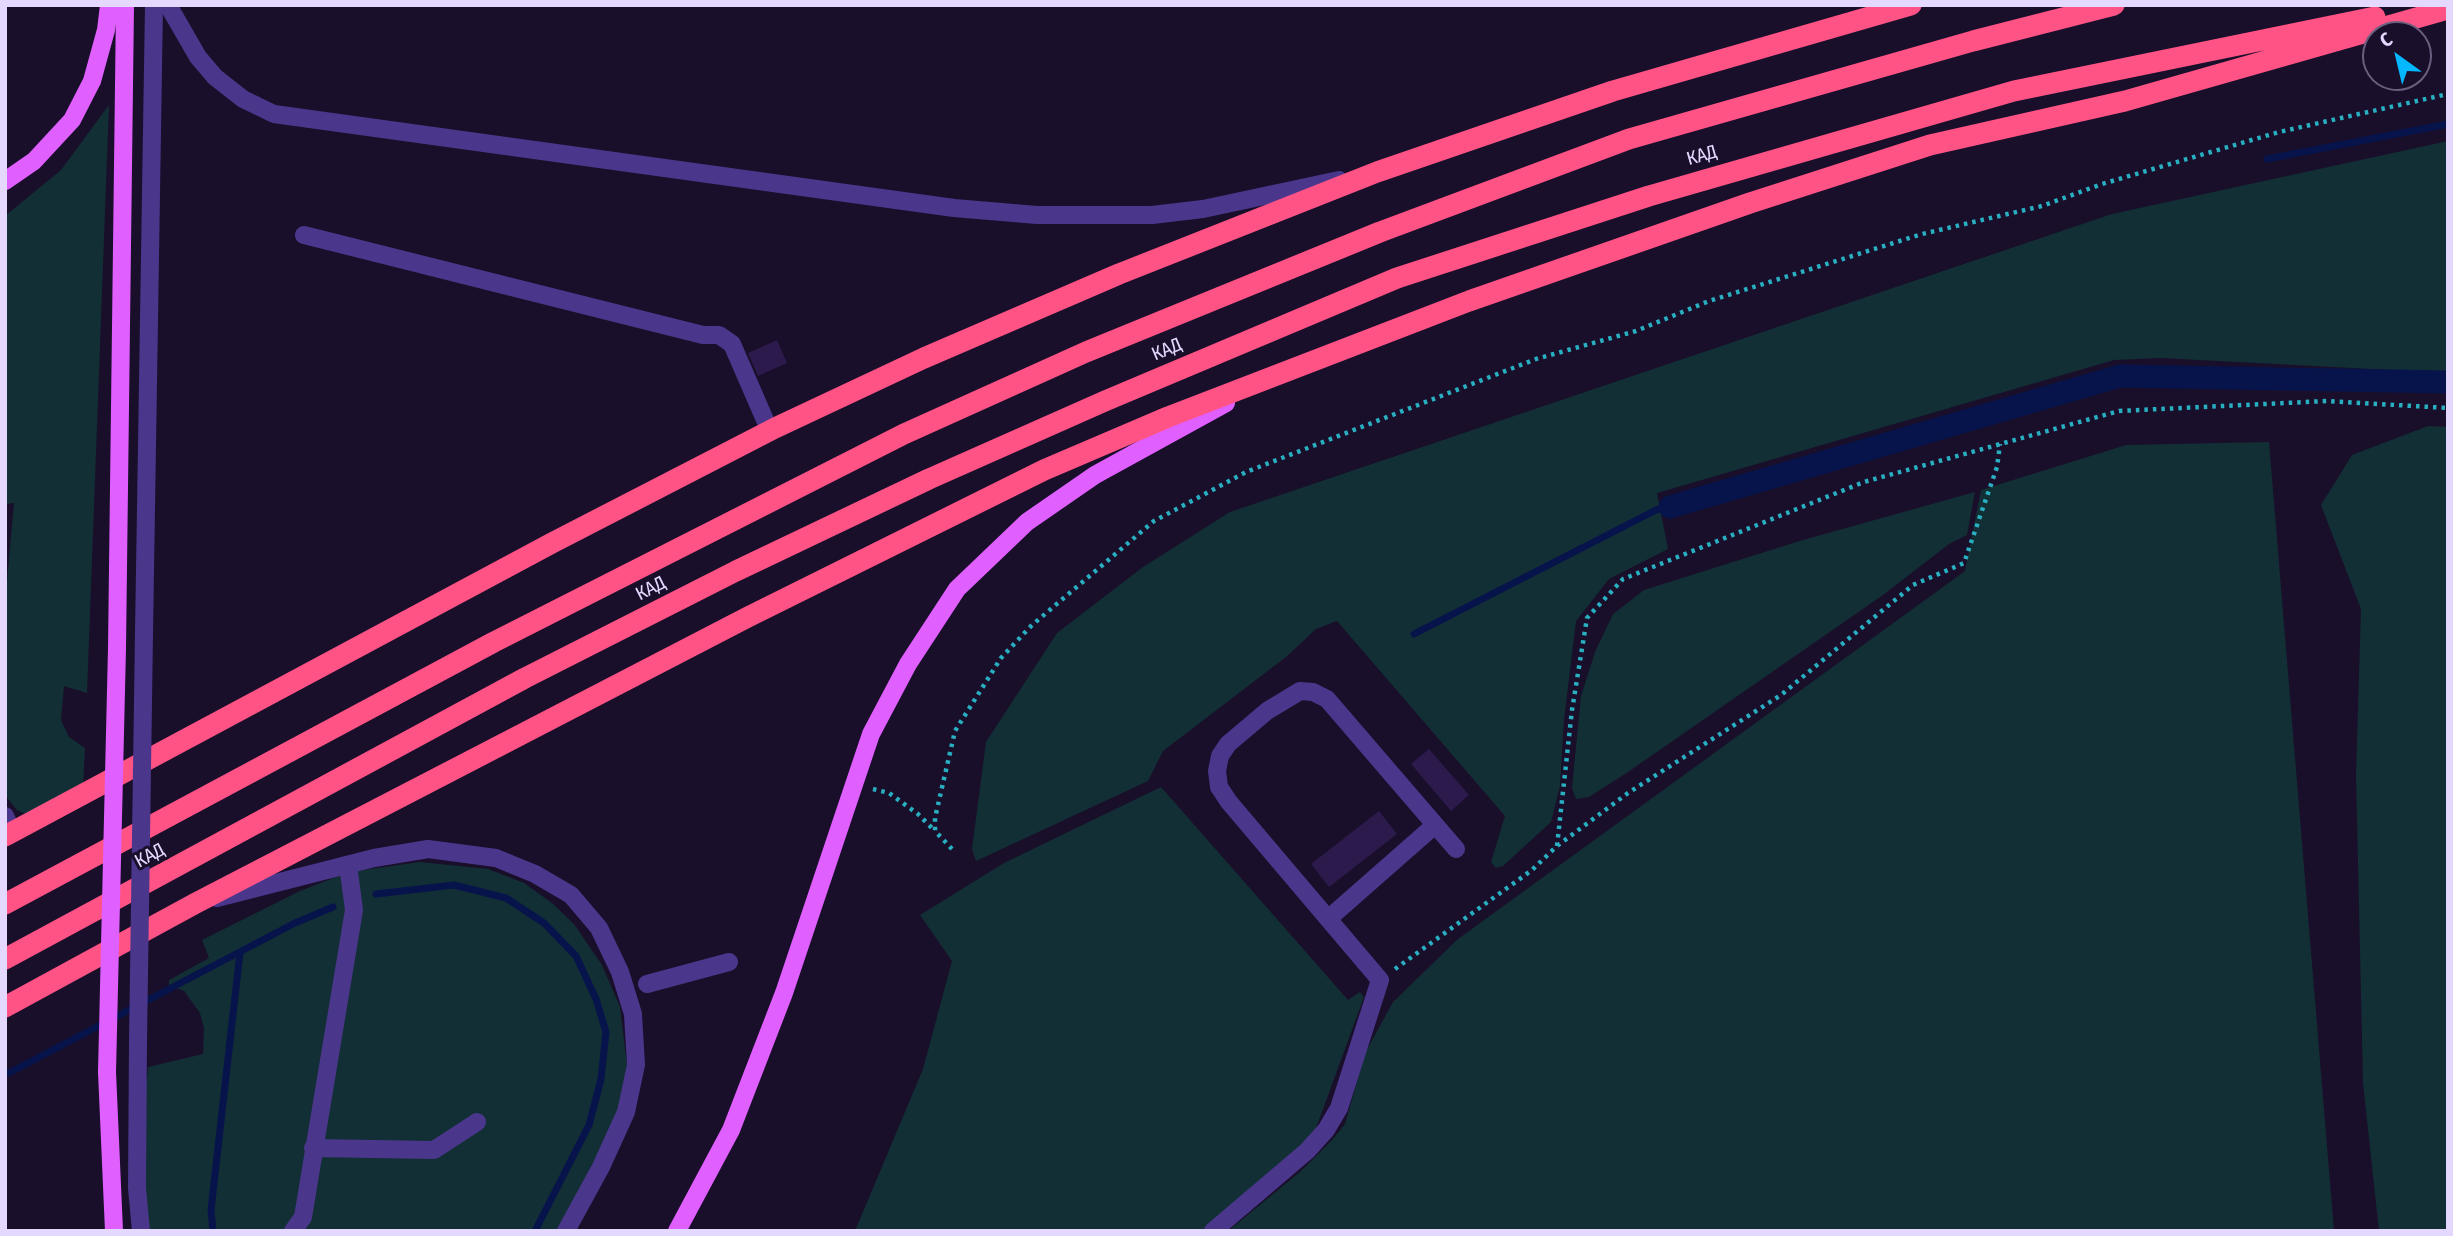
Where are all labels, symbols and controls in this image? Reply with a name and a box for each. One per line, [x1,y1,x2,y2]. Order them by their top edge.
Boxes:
north arrow [2362,21,2432,91]
text: С [2376,28,2397,52]
street label: КАД [1684,141,1720,171]
street label: КАД [1148,334,1186,366]
street label: КАД [632,572,670,606]
street label: КАД [131,839,169,873]

